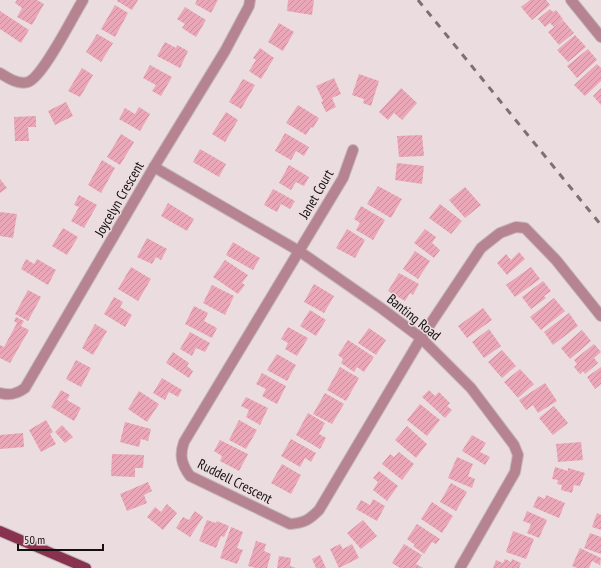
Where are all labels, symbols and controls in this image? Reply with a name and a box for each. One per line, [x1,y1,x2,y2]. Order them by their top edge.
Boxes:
street label: Joycelyn Crescent [90,158,148,241]
street label: Janet Court [294,166,337,223]
street label: Banting Road [383,290,445,344]
street label: Ruddell Crescent [195,455,275,508]
scale bar [18,526,103,552]
text: 50 m [24,532,45,547]

